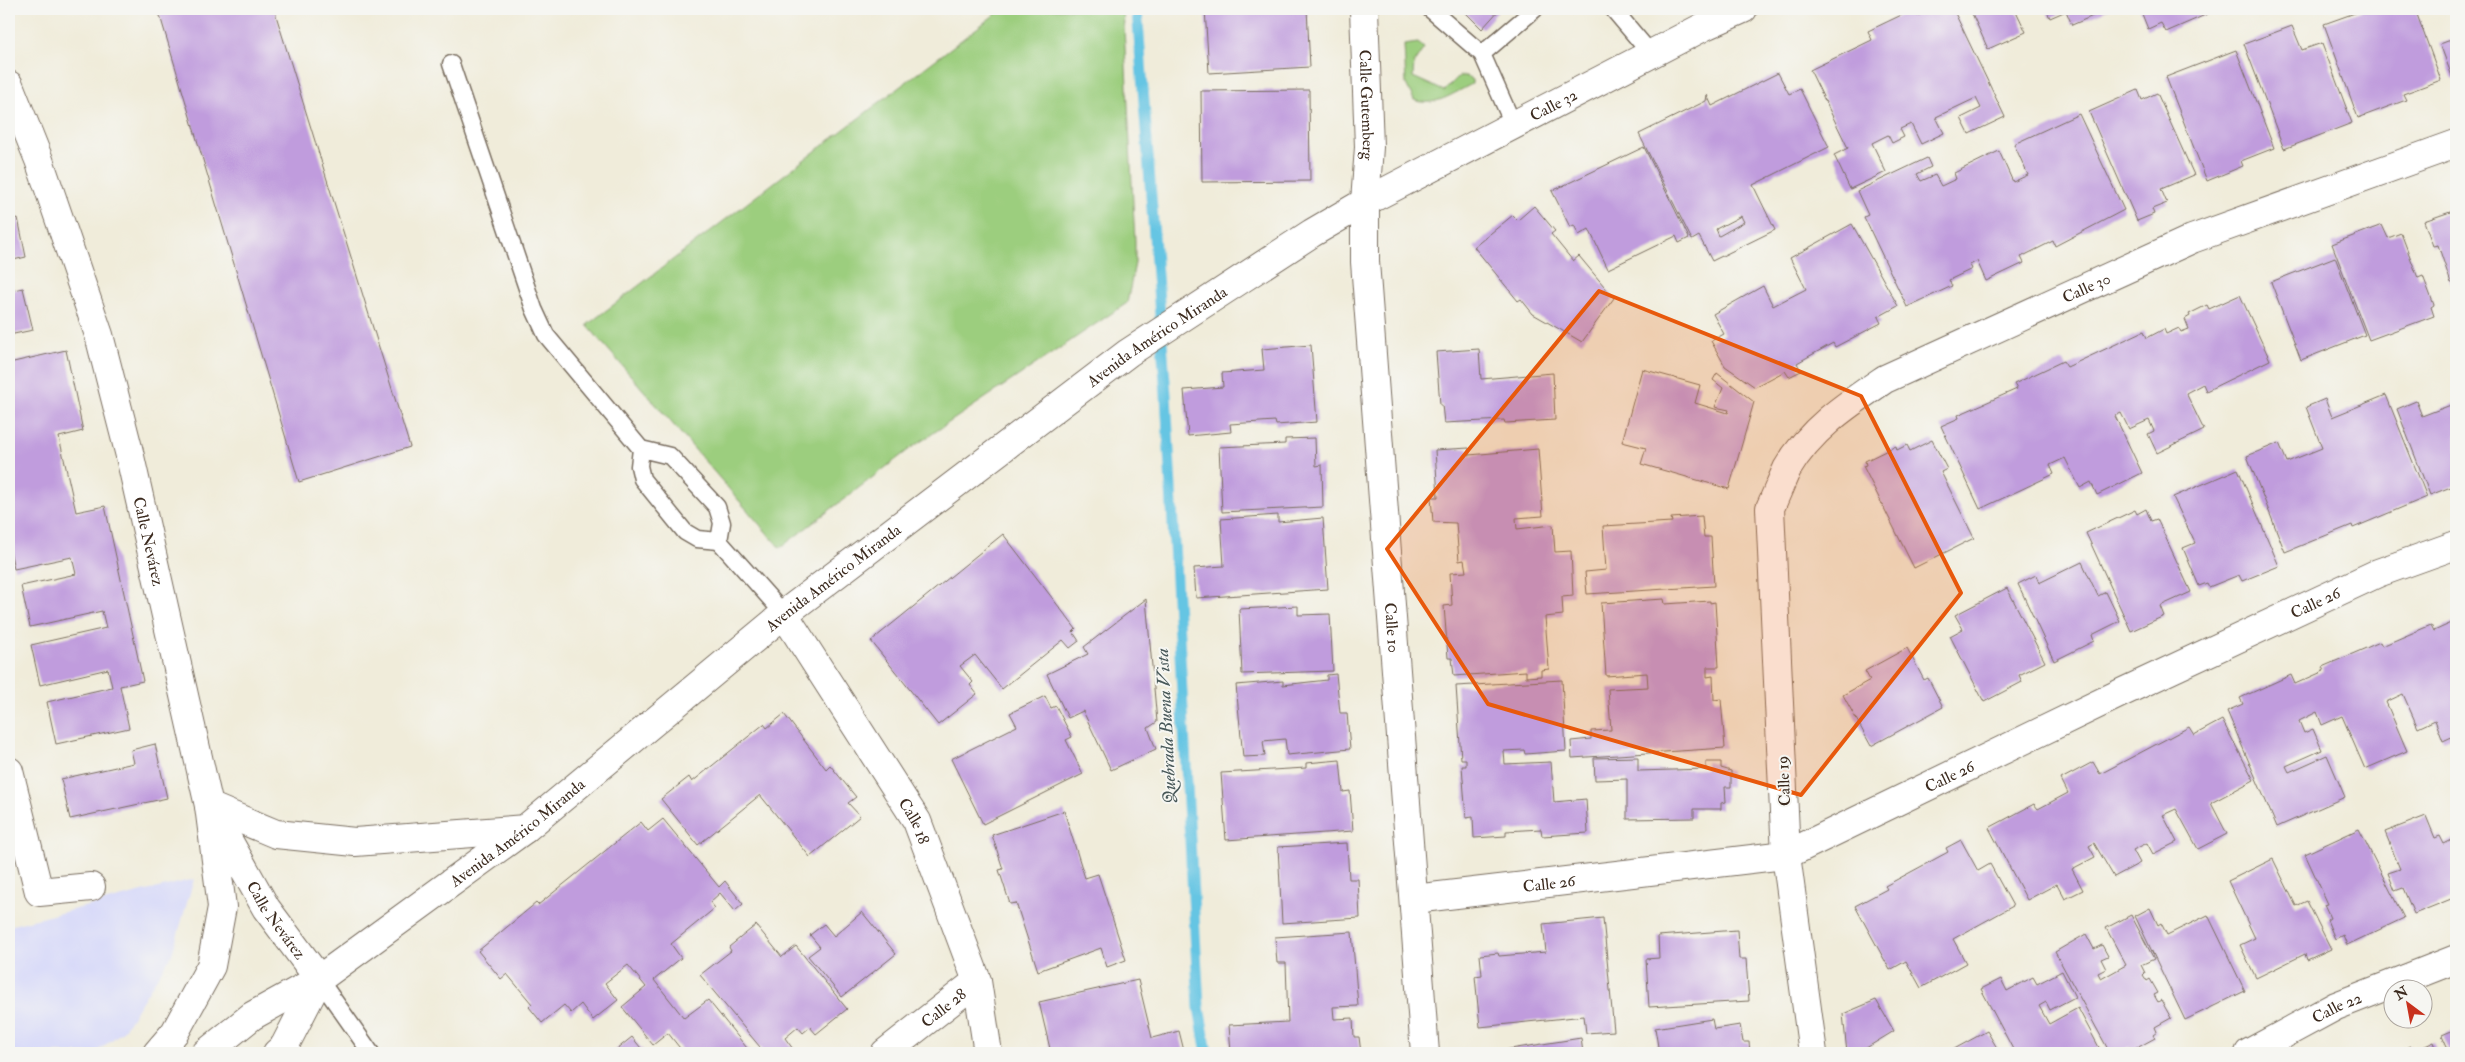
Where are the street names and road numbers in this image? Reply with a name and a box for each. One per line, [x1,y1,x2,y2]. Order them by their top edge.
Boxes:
street label: Calle Gutemberg [1354,49,1378,162]
street label: Calle 32 [1527,85,1581,126]
street label: Calle 30 [2059,269,2114,308]
street label: Avenida Américo Miranda [1082,282,1231,392]
street label: Calle Nevárez [128,495,168,588]
street label: Avenida Américo Miranda [761,520,905,637]
street label: Calle 26 [2288,583,2345,623]
street label: Calle 10 [1380,602,1404,654]
street label: Calle 19 [1773,755,1795,807]
street label: Calle 26 [1922,756,1979,797]
street label: Avenida Américo Miranda [445,774,590,892]
street label: Calle 18 [894,794,934,848]
street label: Calle 26 [1522,871,1577,897]
street label: Calle Nevárez [242,878,310,964]
street label: Calle 28 [917,984,971,1032]
street label: Calle 22 [2309,988,2365,1028]

